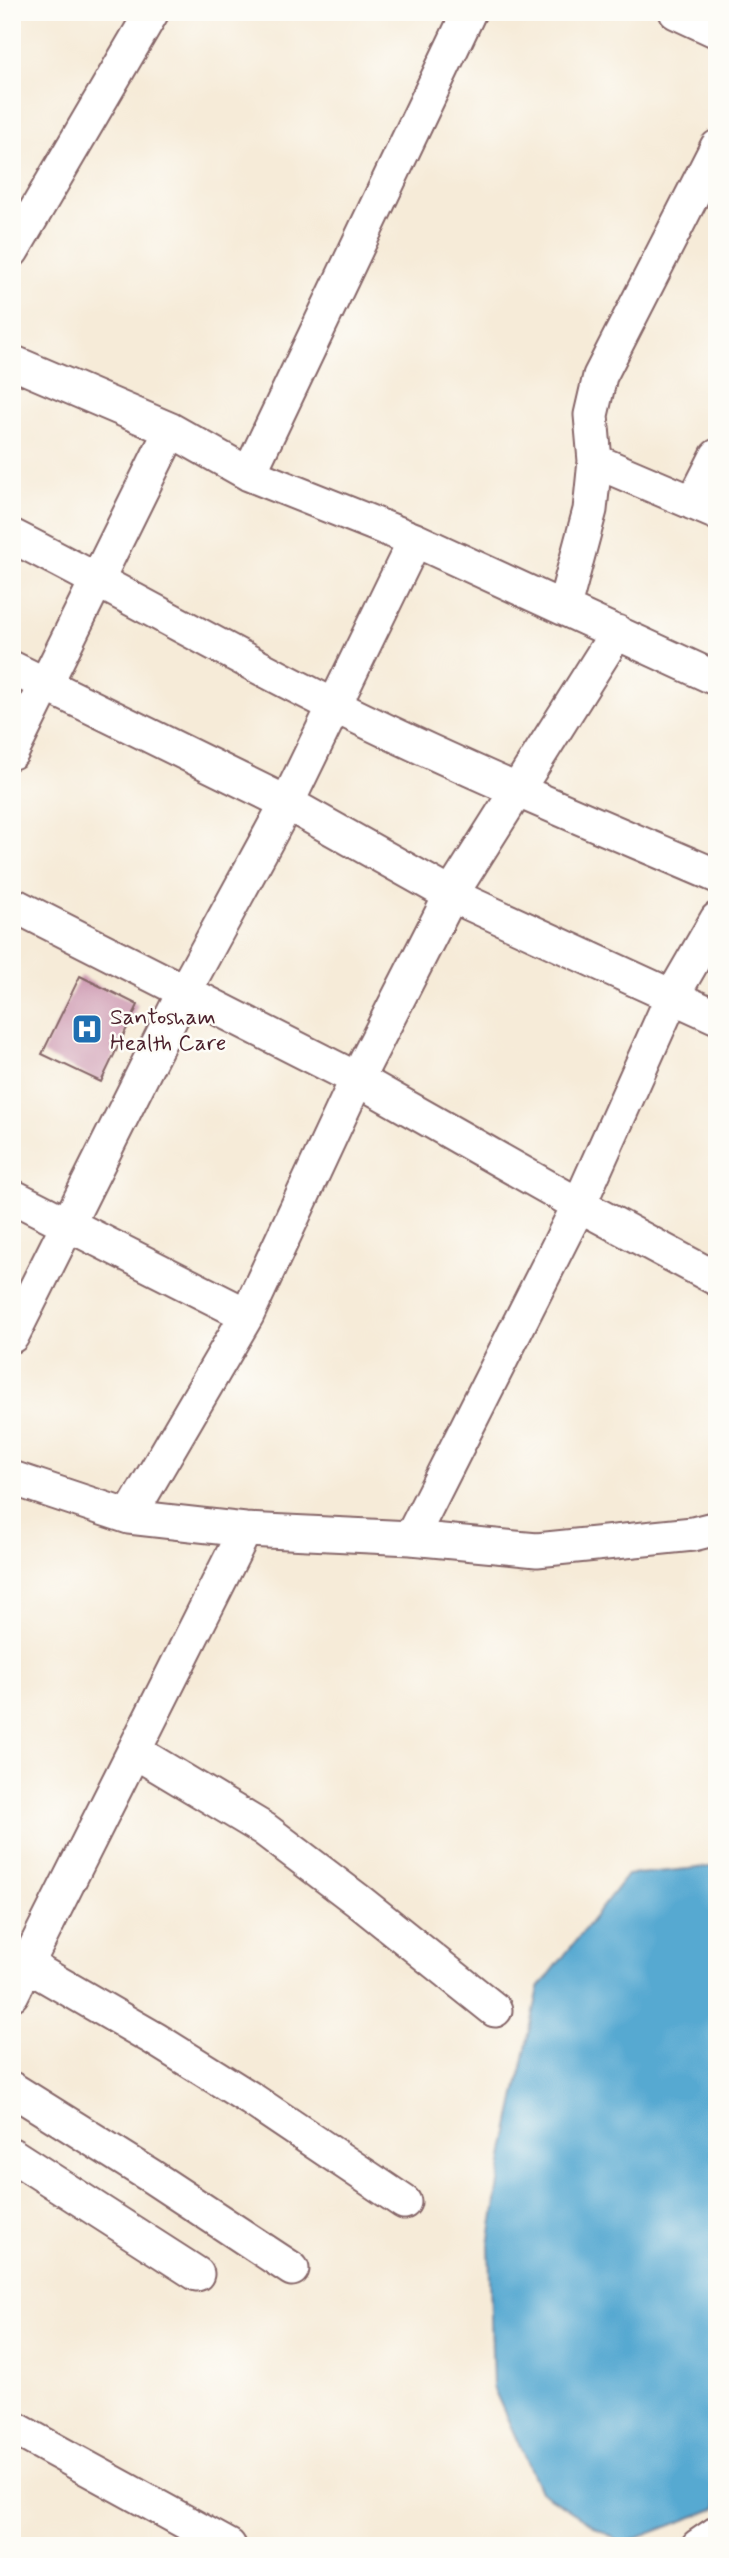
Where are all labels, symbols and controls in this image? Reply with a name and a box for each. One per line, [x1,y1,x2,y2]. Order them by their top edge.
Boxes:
place label: Santosham Health Care [110,1003,226,1059]
hospital icon: Santosham Health Care [70,1012,104,1046]

